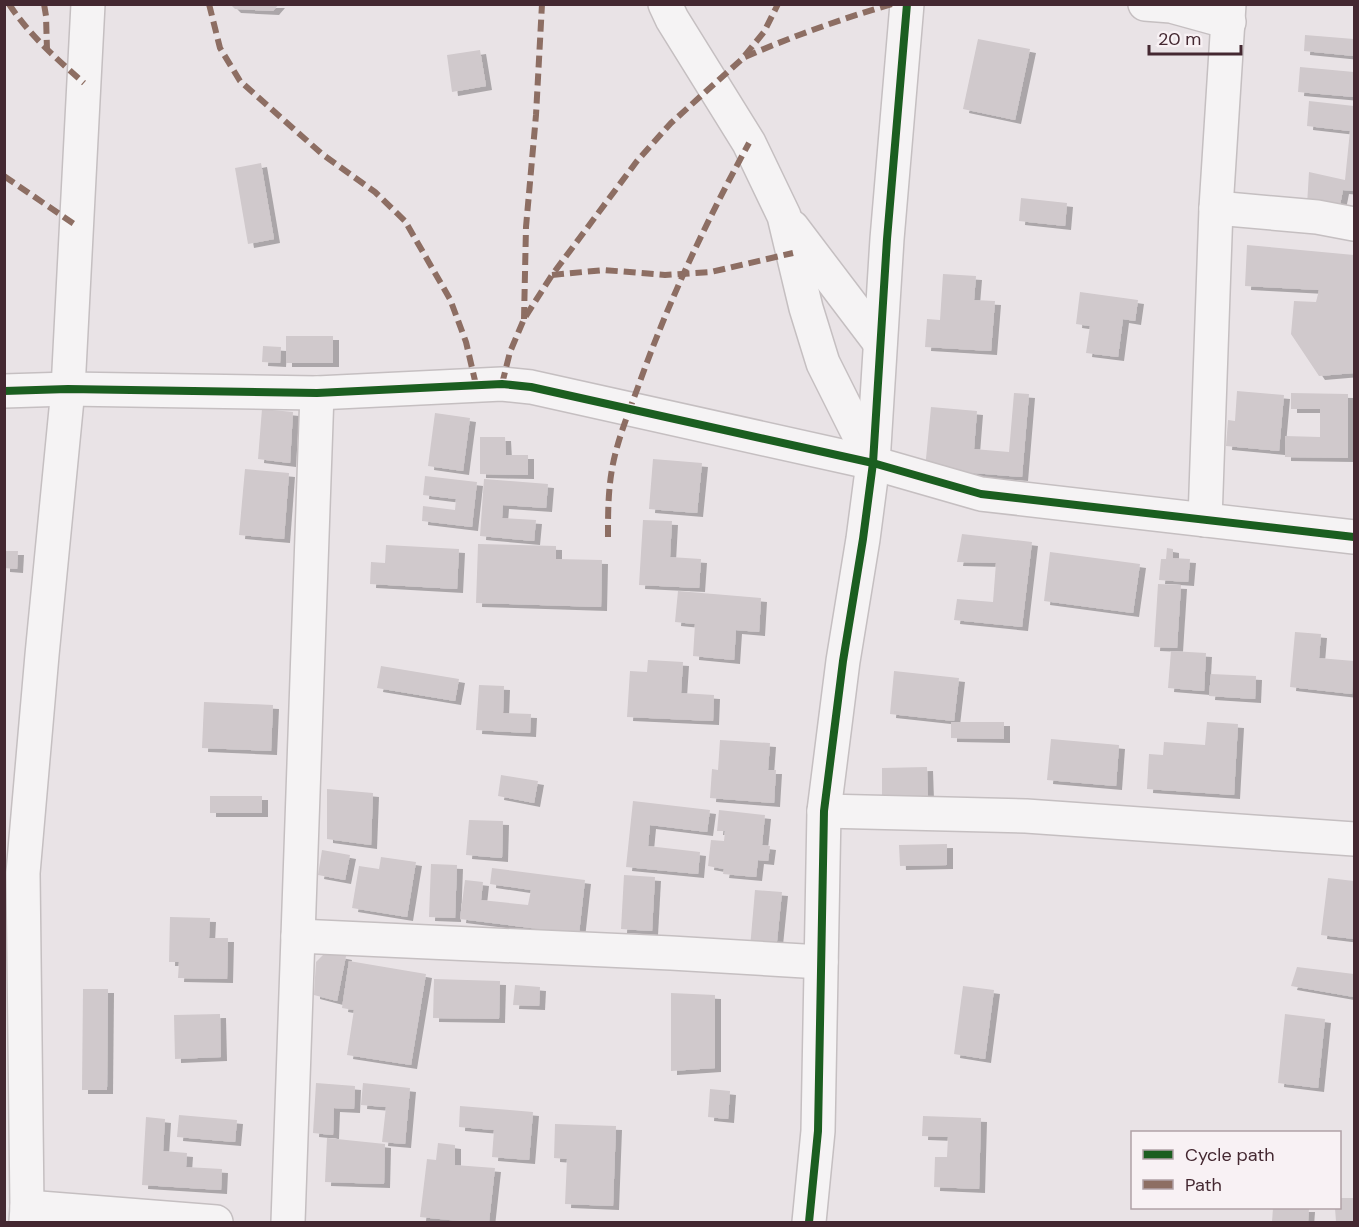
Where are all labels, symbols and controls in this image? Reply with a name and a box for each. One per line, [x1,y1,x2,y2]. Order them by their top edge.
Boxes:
scale bar [1149,18,1240,56]
text: 20 m [1158,27,1201,51]
legend [1131,1131,1341,1209]
text: Cycle path [1185,1143,1275,1167]
text: Path [1185,1173,1222,1197]

